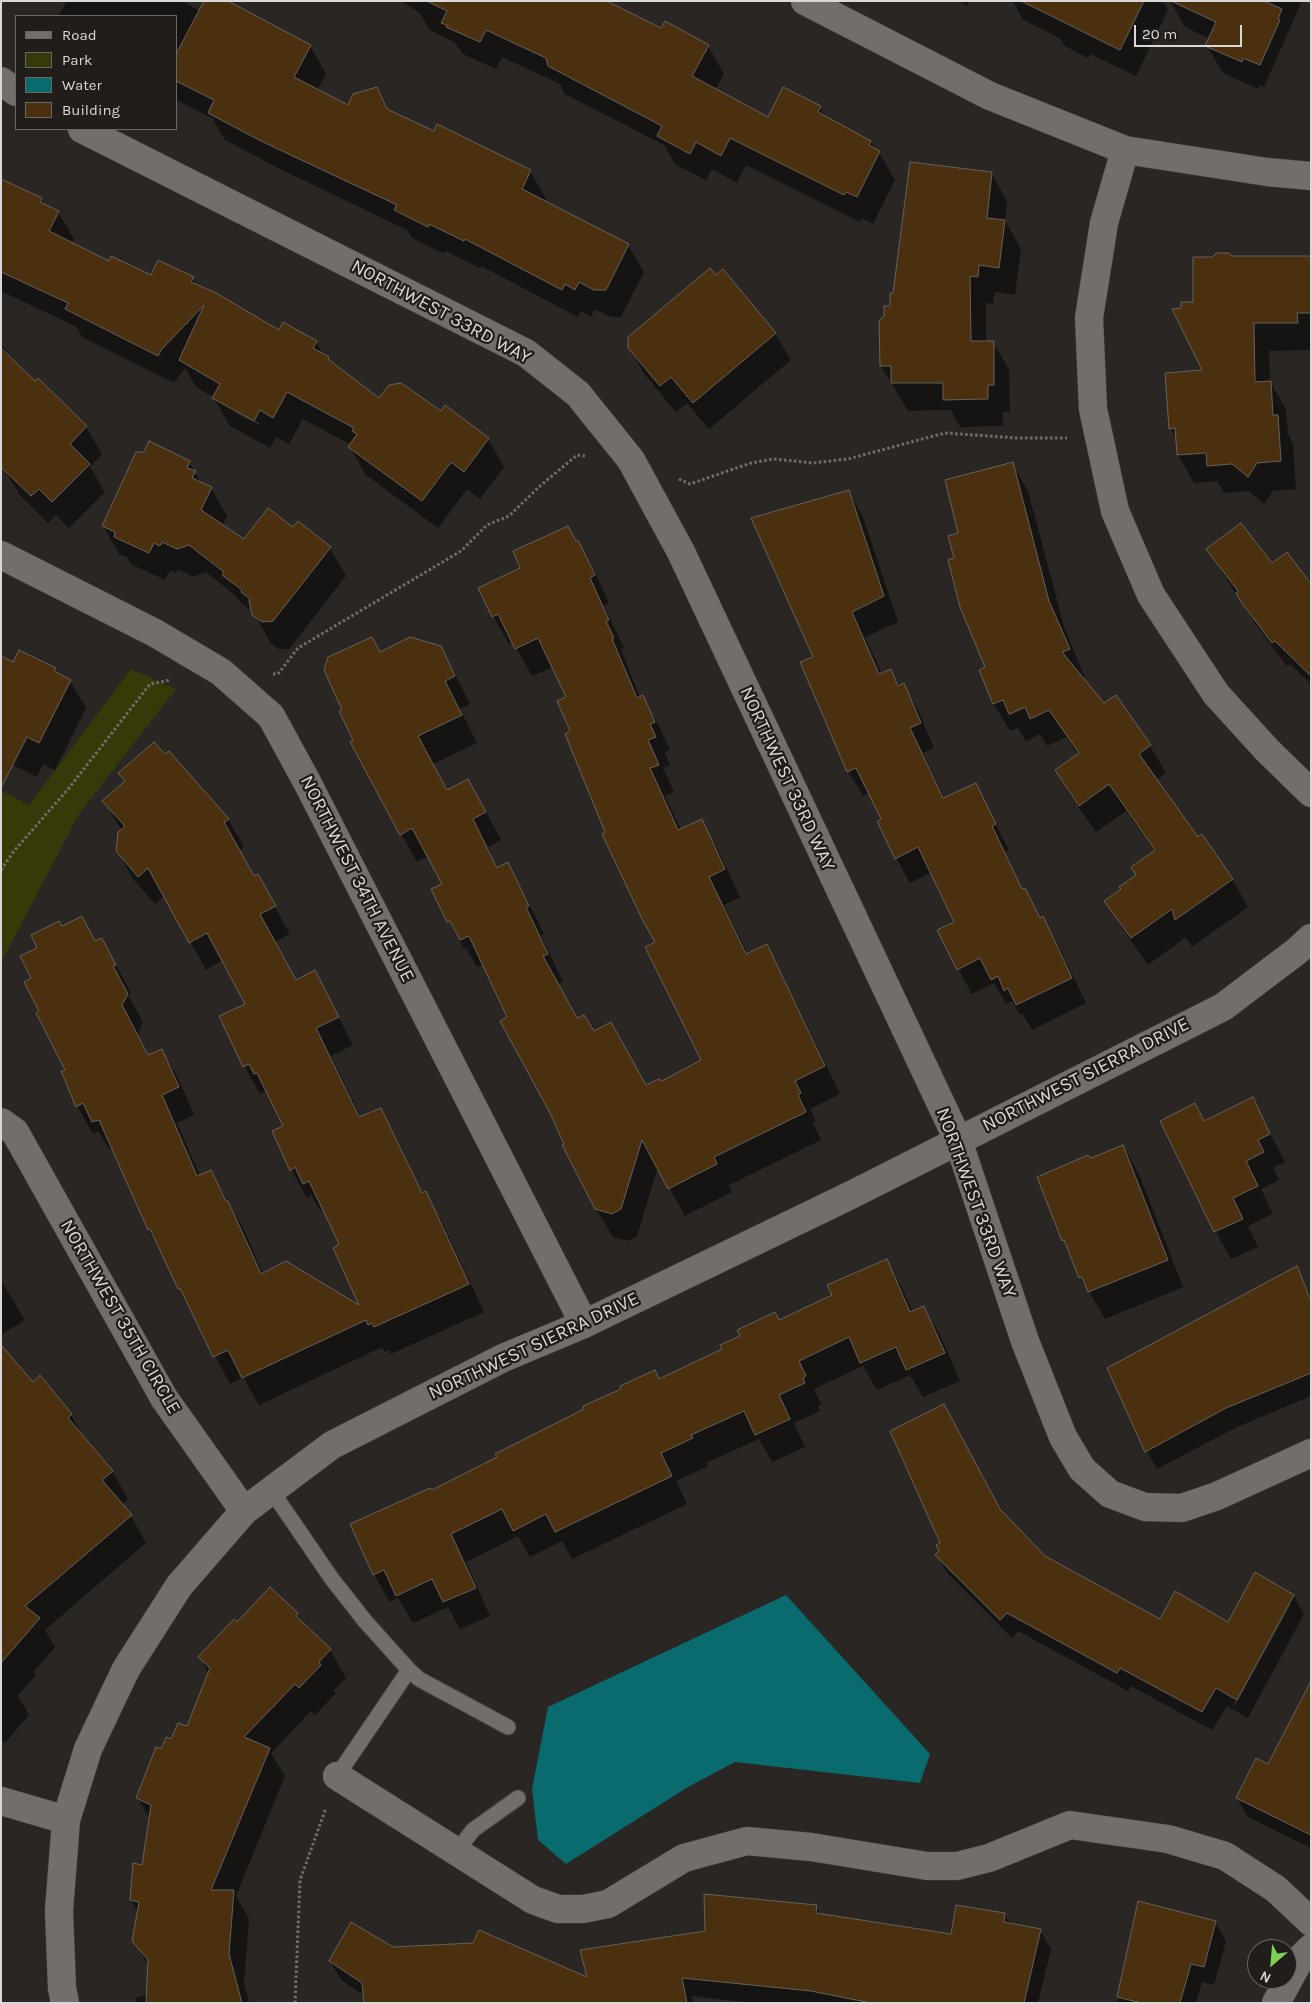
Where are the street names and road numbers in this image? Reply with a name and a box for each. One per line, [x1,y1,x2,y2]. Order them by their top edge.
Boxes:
street label: NORTHWEST 33RD WAY [347,255,535,369]
street label: NORTHWEST 33RD WAY [734,683,840,875]
street label: NORTHWEST 34TH AVENUE [295,772,419,986]
street label: NORTHWEST SIERRA DRIVE [979,1013,1193,1137]
street label: NORTHWEST 33RD WAY [931,1105,1021,1301]
street label: NORTHWEST 35TH CIRCLE [55,1216,185,1418]
street label: NORTHWEST SIERRA DRIVE [425,1287,643,1405]

